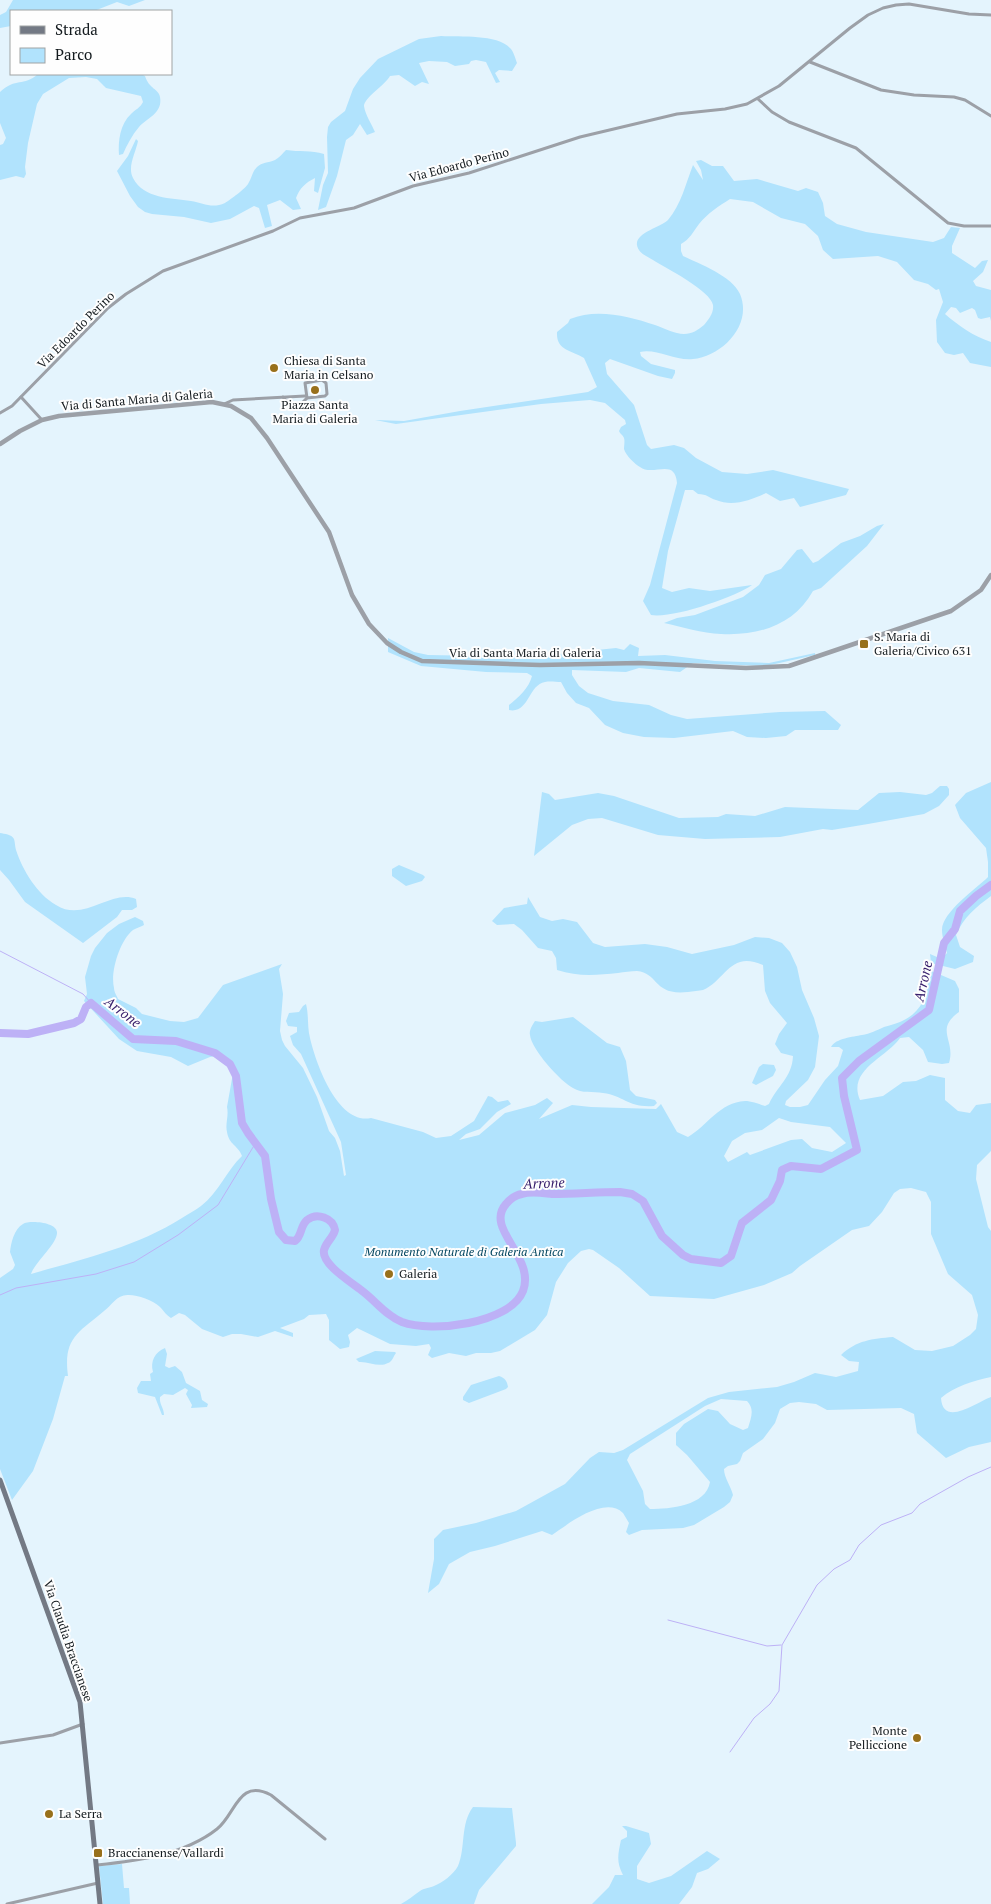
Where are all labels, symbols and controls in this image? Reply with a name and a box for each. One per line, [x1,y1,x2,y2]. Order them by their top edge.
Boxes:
legend [10,10,172,75]
text: Strada [55,19,98,39]
text: Parco [55,44,92,64]
street label: Via Edoardo Perino [407,144,511,185]
street label: Via Edoardo Perino [34,288,118,371]
place label: Chiesa di Santa Maria in Celsano [284,353,374,382]
marker: Chiesa di Santa Maria in Celsano [268,362,280,374]
marker: Piazza Santa Maria di Galeria [309,384,321,396]
street label: Via di Santa Maria di Galeria [61,385,213,414]
place label: Piazza Santa Maria di Galeria [272,397,358,426]
place label: S. Maria di Galeria/Civico 631 [874,629,972,658]
marker: S. Maria di Galeria/Civico 631 [858,638,870,650]
street label: Via di Santa Maria di Galeria [449,645,601,660]
water label: Arrone [908,958,937,1004]
water label: Arrone [100,991,146,1032]
water label: Arrone [522,1172,566,1193]
park label: Monumento Naturale di Galeria Antica [363,1244,564,1259]
place label: Galeria [399,1266,437,1281]
marker: Galeria [383,1268,395,1280]
street label: Via Claudia Braccianese [41,1578,96,1704]
place label: Monte Pelliccione [849,1723,907,1752]
marker: Monte Pelliccione [911,1732,923,1744]
place label: La Serra [59,1806,102,1821]
marker: La Serra [43,1808,55,1820]
place label: Braccianense/Vallardi [108,1845,224,1860]
marker: Braccianense/Vallardi [92,1847,104,1859]

